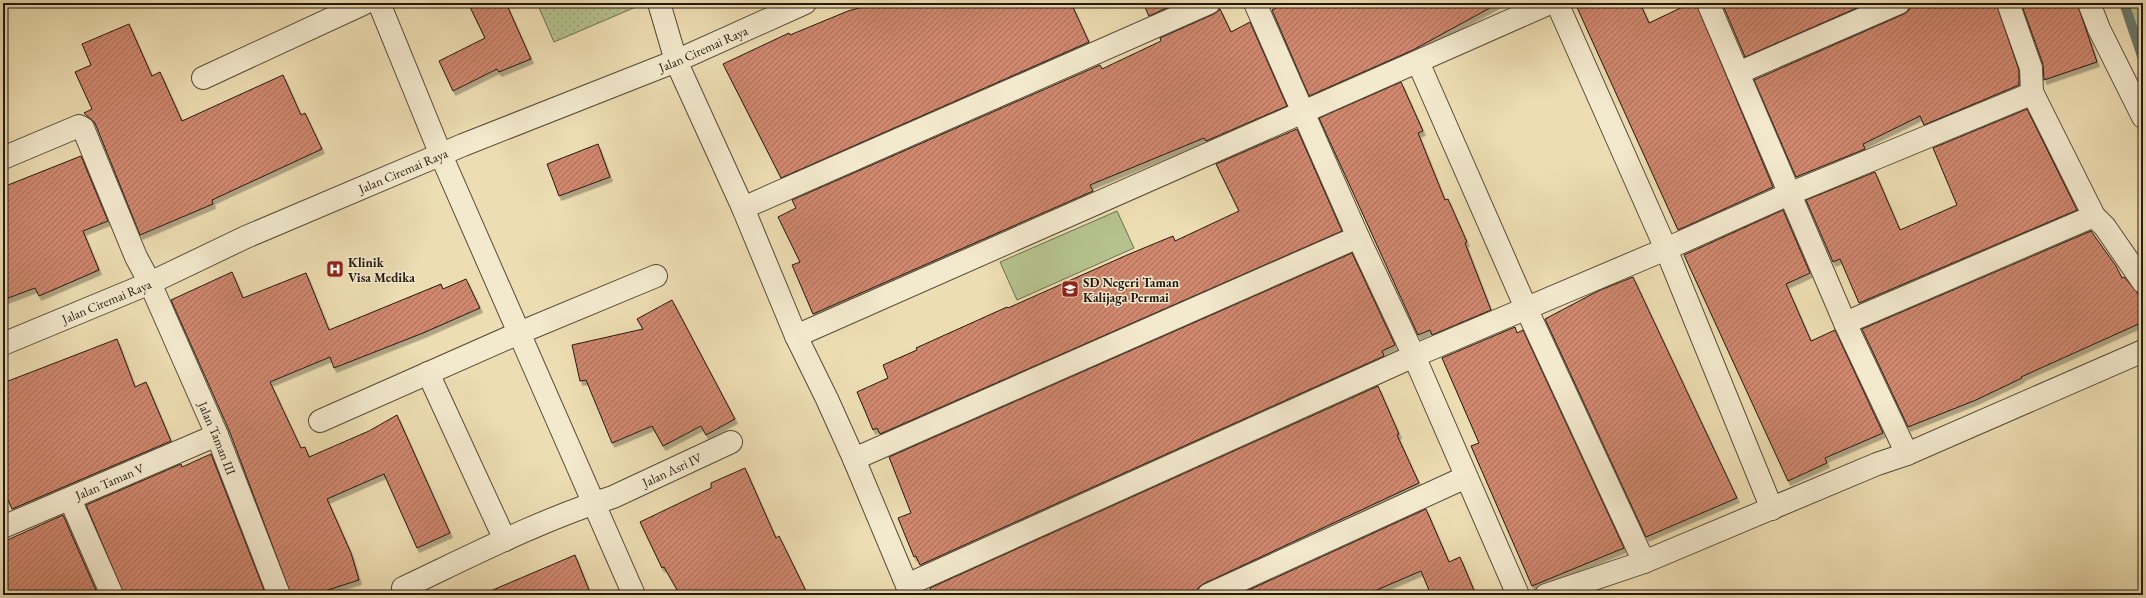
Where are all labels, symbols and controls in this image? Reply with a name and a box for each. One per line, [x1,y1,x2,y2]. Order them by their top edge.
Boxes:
street label: Jalan Ciremai Raya [655,21,751,76]
street label: Jalan Ciremai Raya [355,144,451,197]
place label: Klinik Visa Medika [348,254,415,286]
hospital icon: Klinik Visa Medika [325,259,345,279]
place label: SD Negeri Taman Kalijaga Permai [1083,274,1180,306]
street label: Jalan Ciremai Raya [58,275,155,328]
school or university icon: SD Negeri Taman Kalijaga Permai [1060,279,1080,299]
street label: Jalan Taman III [194,398,240,478]
street label: Jalan Asri IV [638,448,705,491]
street label: Jalan Taman V [72,459,147,504]

